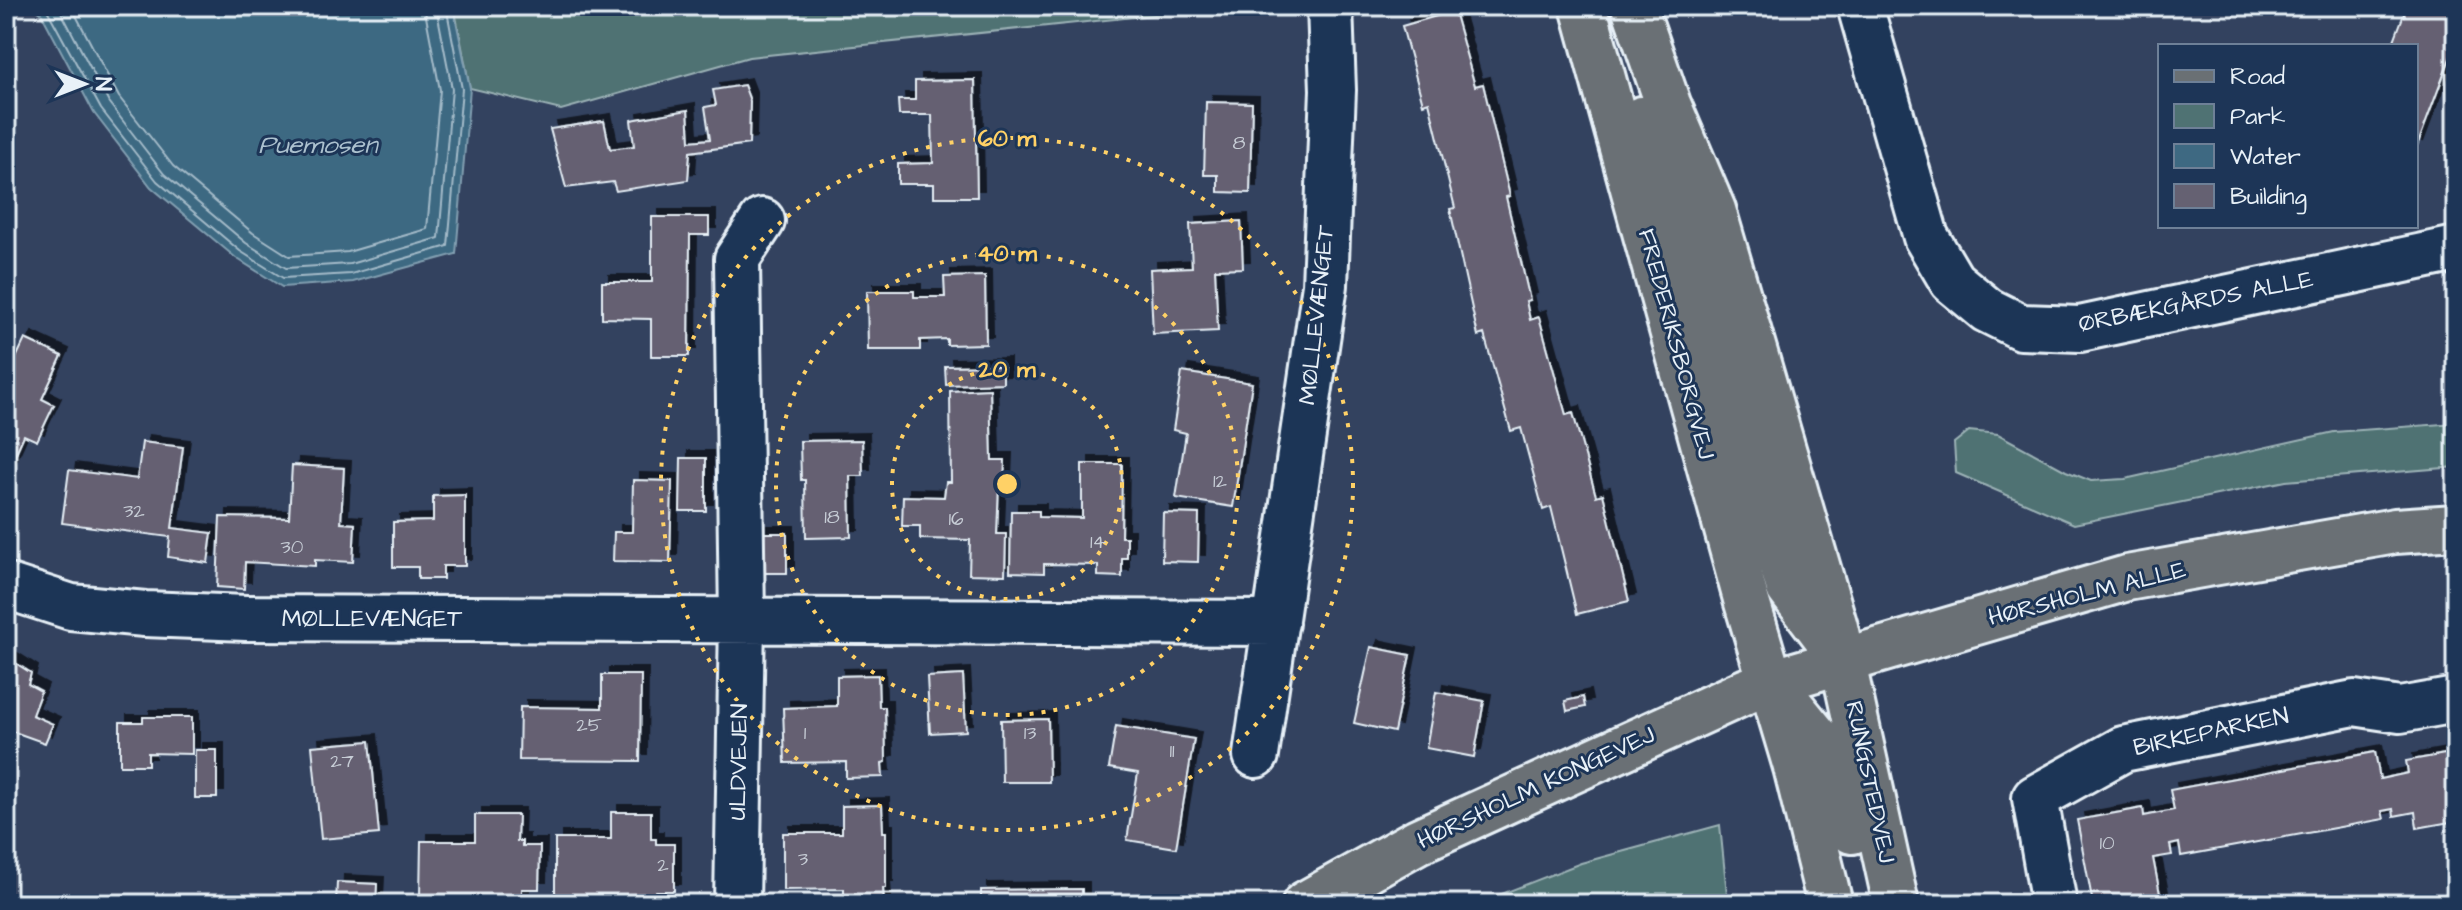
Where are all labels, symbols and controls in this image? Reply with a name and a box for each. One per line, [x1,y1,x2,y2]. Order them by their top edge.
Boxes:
north arrow [44,44,124,124]
legend [2158,44,2418,228]
text: Road [2230,60,2285,94]
text: N [87,77,118,91]
text: Park [2230,100,2286,134]
text: 60 m [978,122,1037,156]
water label: Puemosen [259,127,379,163]
house number: 8 [1233,129,1246,157]
text: Water [2230,140,2301,174]
text: Building [2230,180,2307,215]
street label: MØLLEVÆNGET [1291,224,1343,406]
street label: FREDERIKSBORGVEJ [1629,225,1723,463]
text: 40 m [977,237,1037,271]
street label: ØRBÆKGÅRDS ALLE [2076,263,2316,341]
text: 20 m [977,353,1036,387]
house number: 12 [1213,467,1228,495]
centre of rings [993,470,1021,498]
house number: 32 [123,497,145,525]
house number: 18 [824,503,840,531]
house number: 16 [948,505,964,533]
house number: 14 [1090,528,1106,556]
house number: 30 [281,533,304,561]
street label: HØRSHOLM ALLE [1985,553,2189,635]
street label: MØLLEVÆNGET [282,602,462,636]
street label: RUNGSTEDVEJ [1836,698,1904,866]
street label: BIRKEPARKEN [2130,699,2292,765]
street label: ULDVEJEN [721,703,757,821]
house number: 25 [576,711,602,739]
street label: HØRSHOLM KONGEVEJ [1412,718,1660,858]
house number: 1 [804,719,807,747]
house number: 13 [1024,719,1036,747]
house number: 11 [1169,737,1175,765]
house number: 27 [330,747,354,775]
house number: 10 [2099,829,2115,857]
house number: 3 [798,845,808,873]
house number: 2 [657,851,669,879]

